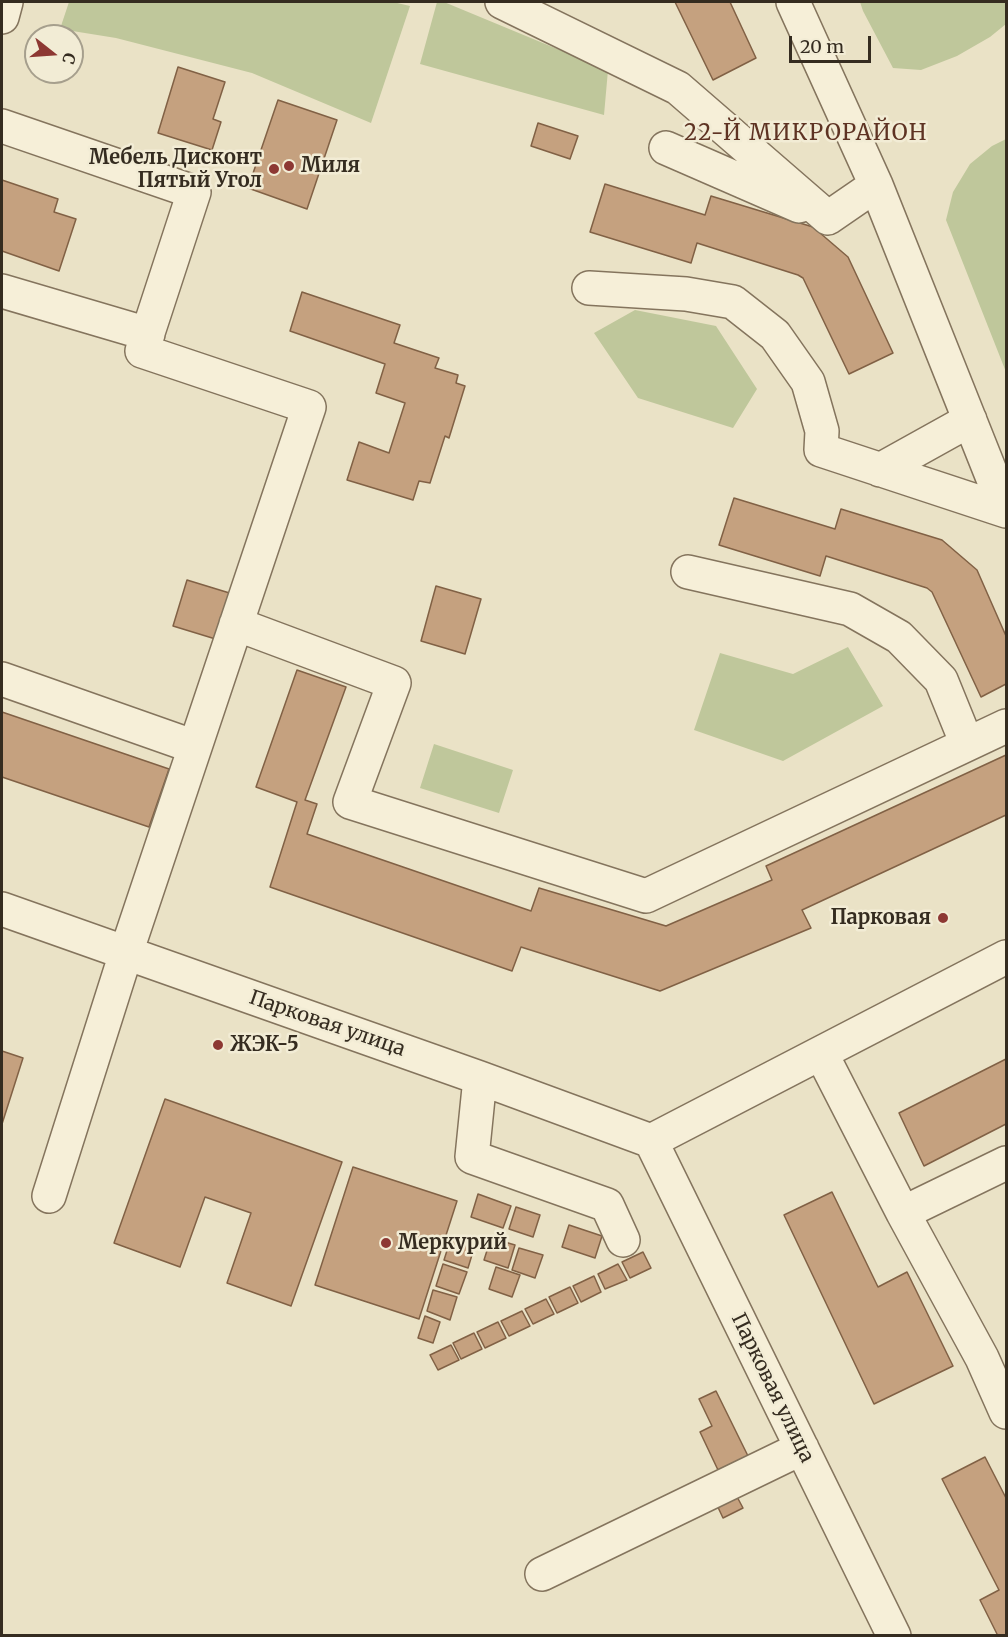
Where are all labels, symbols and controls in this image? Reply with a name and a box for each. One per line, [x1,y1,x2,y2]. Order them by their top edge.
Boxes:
north arrow [24,24,84,84]
scale bar [792,24,874,62]
text: 20 m [800,35,844,58]
text: С [58,51,80,67]
district label: 22-Й МИКРОРАЙОН [684,121,928,147]
place label: Мебель Дисконт Пятый Угол [89,146,262,193]
place label: Миля [301,154,360,178]
marker: Миля [282,159,296,173]
marker: Мебель Дисконт Пятый Угол [267,162,281,176]
place label: Парковая [831,906,931,930]
marker: Парковая [936,911,950,925]
street label: Парковая улица [246,986,408,1062]
place label: ЖЭК-5 [230,1033,299,1057]
marker: ЖЭК-5 [211,1038,225,1052]
place label: Меркурий [398,1231,507,1255]
marker: Меркурий [379,1236,393,1250]
street label: Парковая улица [725,1309,819,1467]

